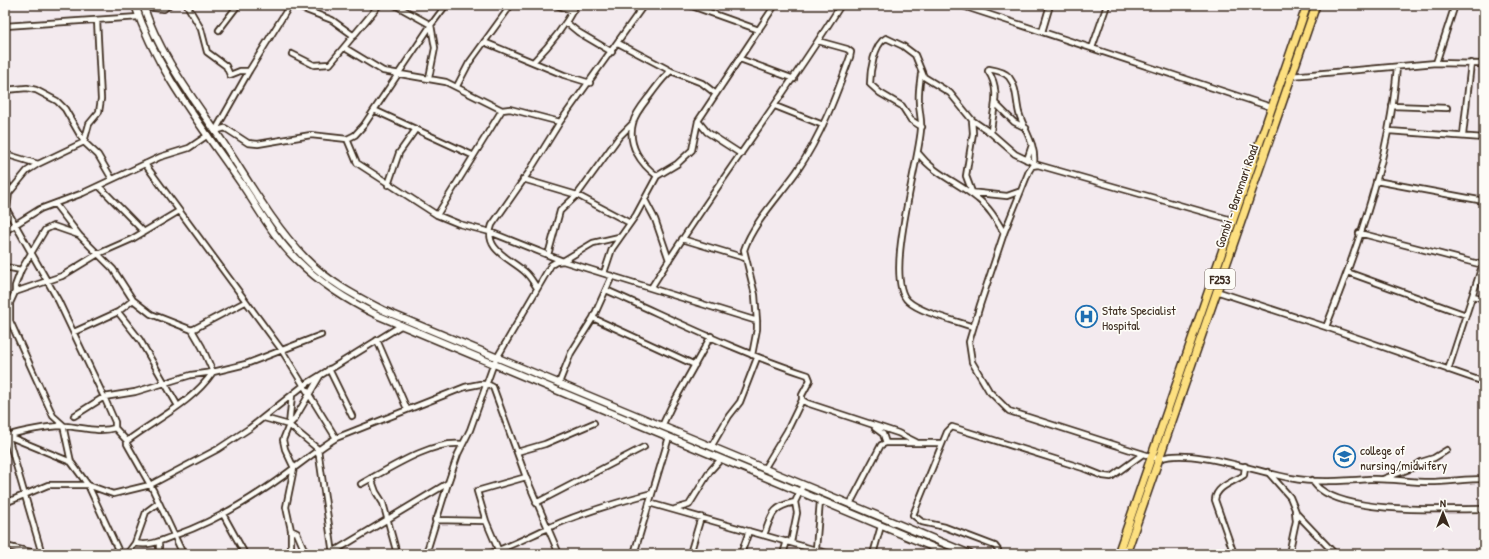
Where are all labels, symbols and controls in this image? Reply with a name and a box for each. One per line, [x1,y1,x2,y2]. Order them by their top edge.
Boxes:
street label: Gombi - Baromari Road [1210,142,1262,250]
road number: F253 [1205,269,1235,289]
place label: State Specialist Hospital [1102,301,1176,334]
hospital icon: State Specialist Hospital [1074,304,1100,330]
place label: college of nursing/midwifery [1360,441,1448,474]
school or university icon: college of nursing/midwifery [1331,444,1357,470]
north arrow [1423,493,1463,533]
text: N [1440,496,1446,510]

